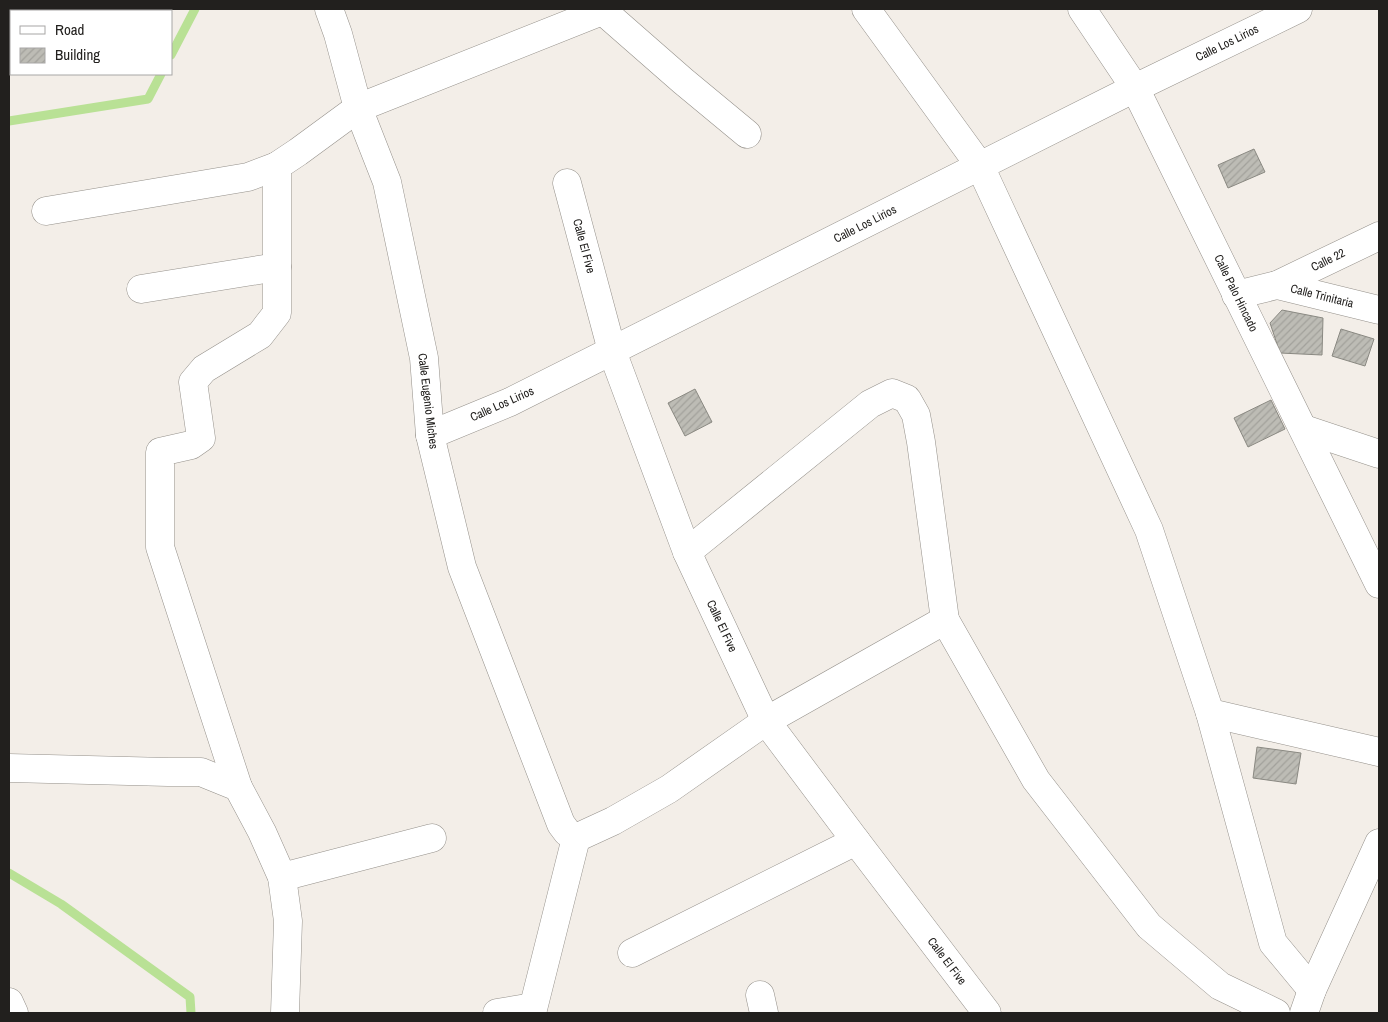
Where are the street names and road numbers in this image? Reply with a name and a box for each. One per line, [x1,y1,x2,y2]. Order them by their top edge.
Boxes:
street label: Calle Los Lirios [1193,21,1261,65]
street label: Calle Los Lirios [831,201,899,247]
street label: Calle El Five [569,217,599,275]
street label: Calle 22 [1308,245,1348,275]
street label: Calle Palo Hincado [1210,252,1262,334]
street label: Calle Trinitaria [1289,280,1356,312]
street label: Calle Eugenio Miches [414,352,442,450]
street label: Calle Los Lirios [468,383,537,425]
street label: Calle El Five [703,597,741,655]
street label: Calle El Five [924,934,970,988]

